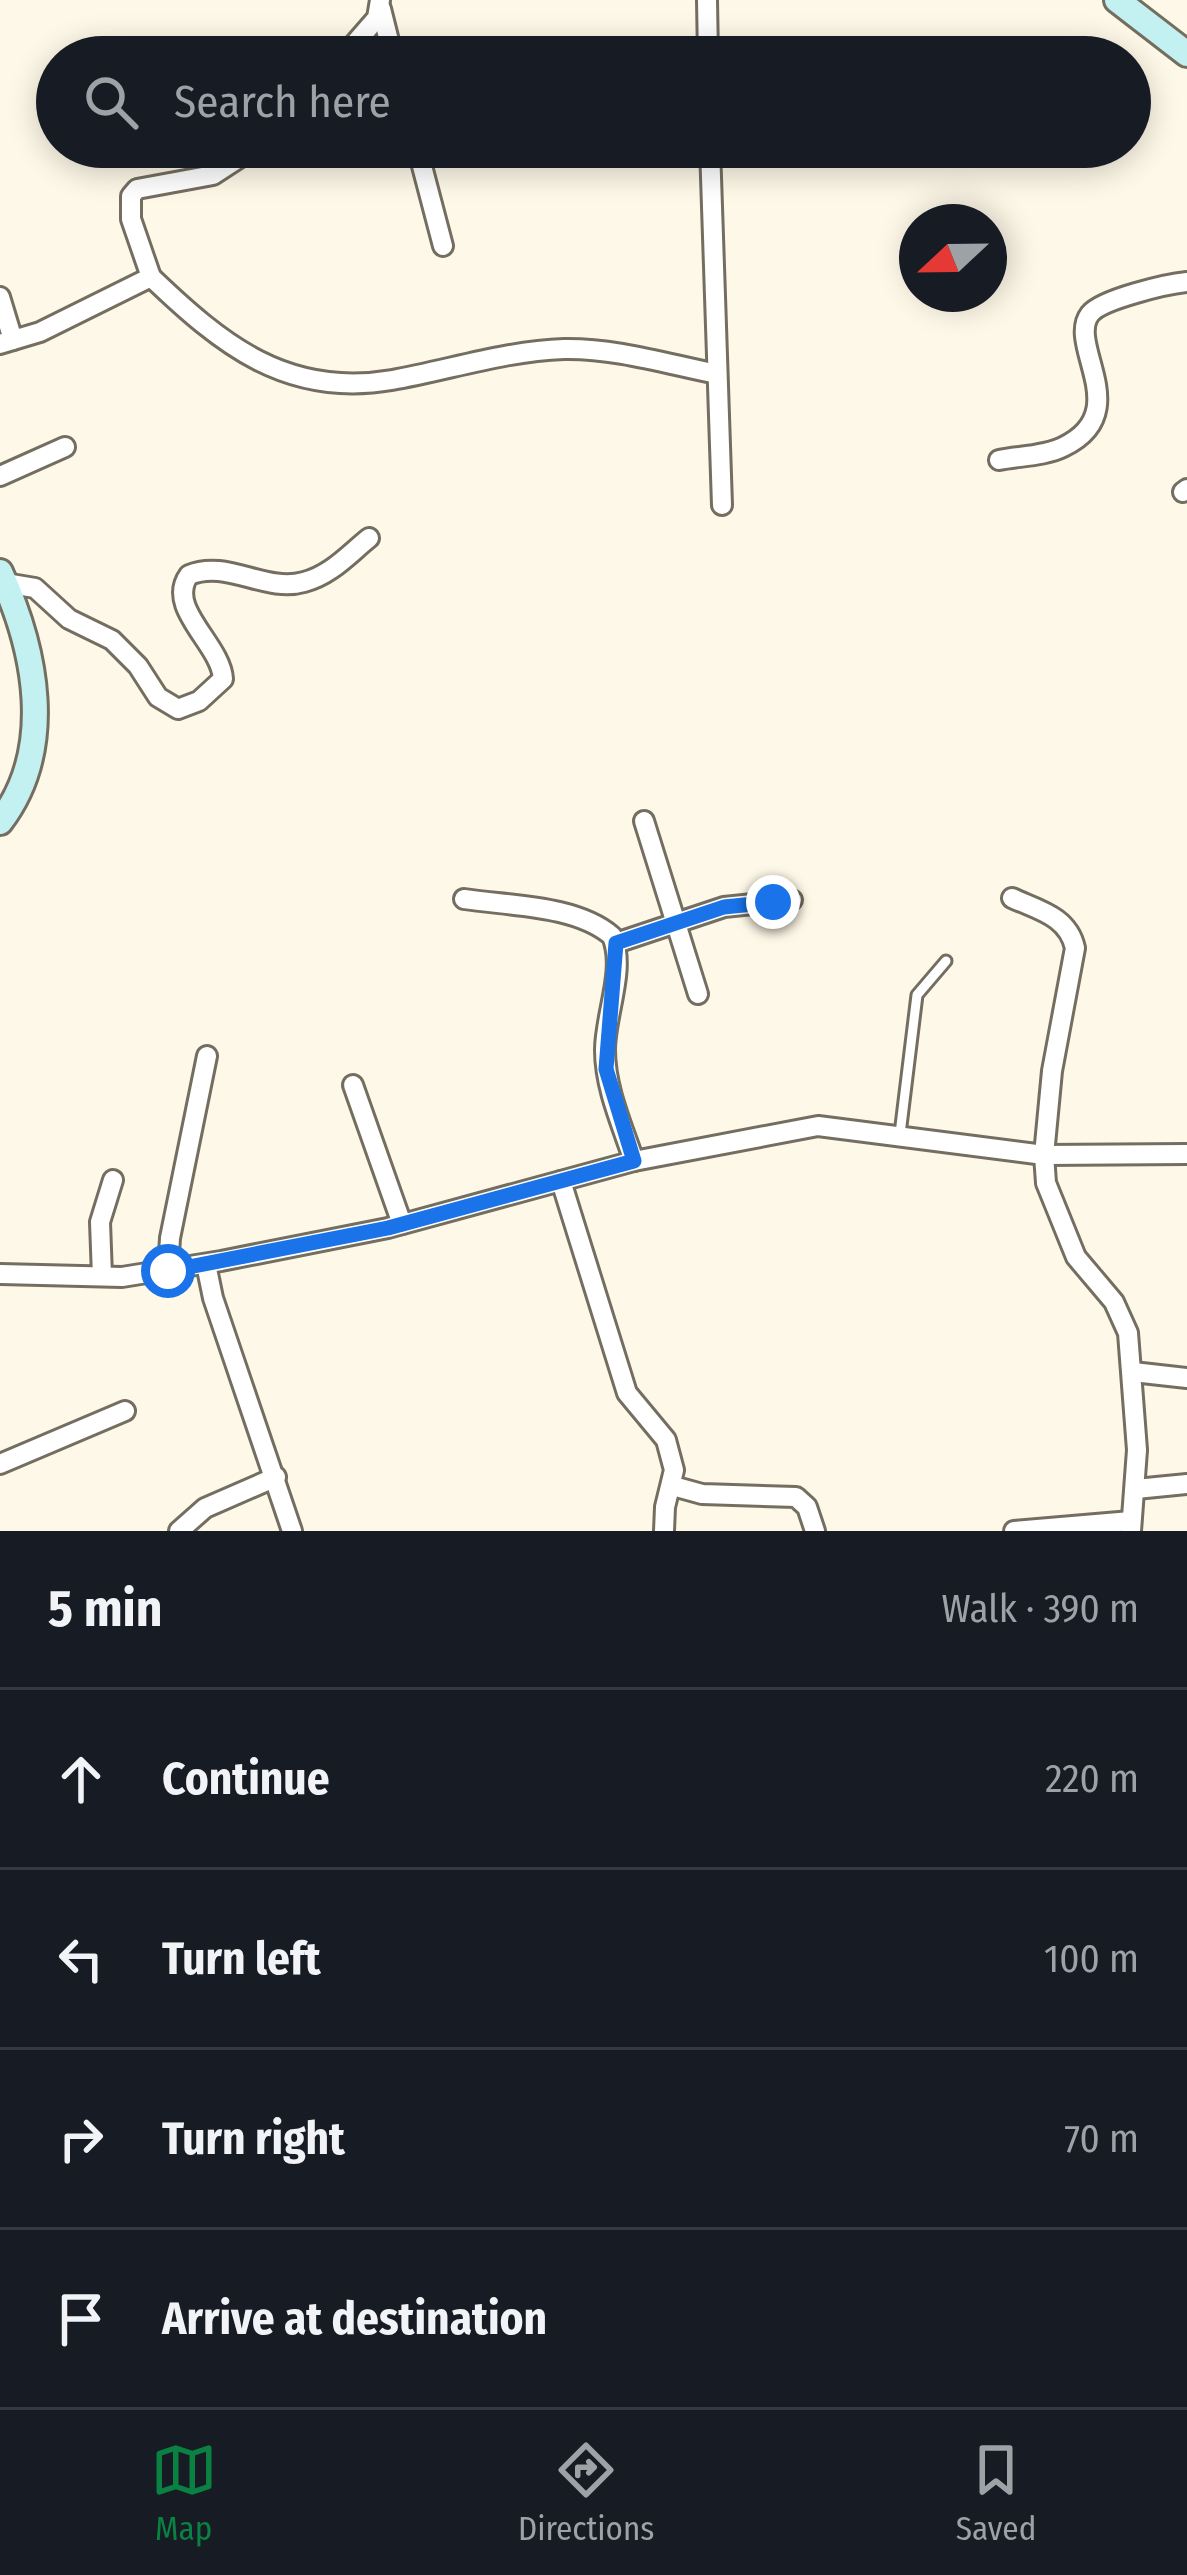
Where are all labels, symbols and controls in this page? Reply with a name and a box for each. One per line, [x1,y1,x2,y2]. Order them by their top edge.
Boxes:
search box [36,36,1151,168]
icon: search [78,69,144,135]
text: Search here [174,75,391,129]
north arrow [899,204,1007,312]
route end [746,875,800,929]
route start [141,1244,195,1298]
text: 5 min [48,1578,163,1640]
text: Walk · 390 m [942,1586,1139,1632]
icon: ahead [48,1746,114,1812]
text: Continue [162,1752,330,1806]
text: 220 m [1045,1756,1139,1802]
icon: left [48,1926,114,1992]
text: Turn left [162,1932,321,1986]
text: 100 m [1044,1936,1139,1982]
icon: right [48,2106,114,2172]
text: Turn right [162,2112,345,2166]
text: 70 m [1064,2116,1139,2162]
icon: arrive [48,2286,114,2352]
text: Arrive at destination [162,2292,547,2346]
tab: Map [151,2437,217,2549]
tab: Directions [518,2437,654,2549]
tab: Saved [956,2437,1036,2549]

